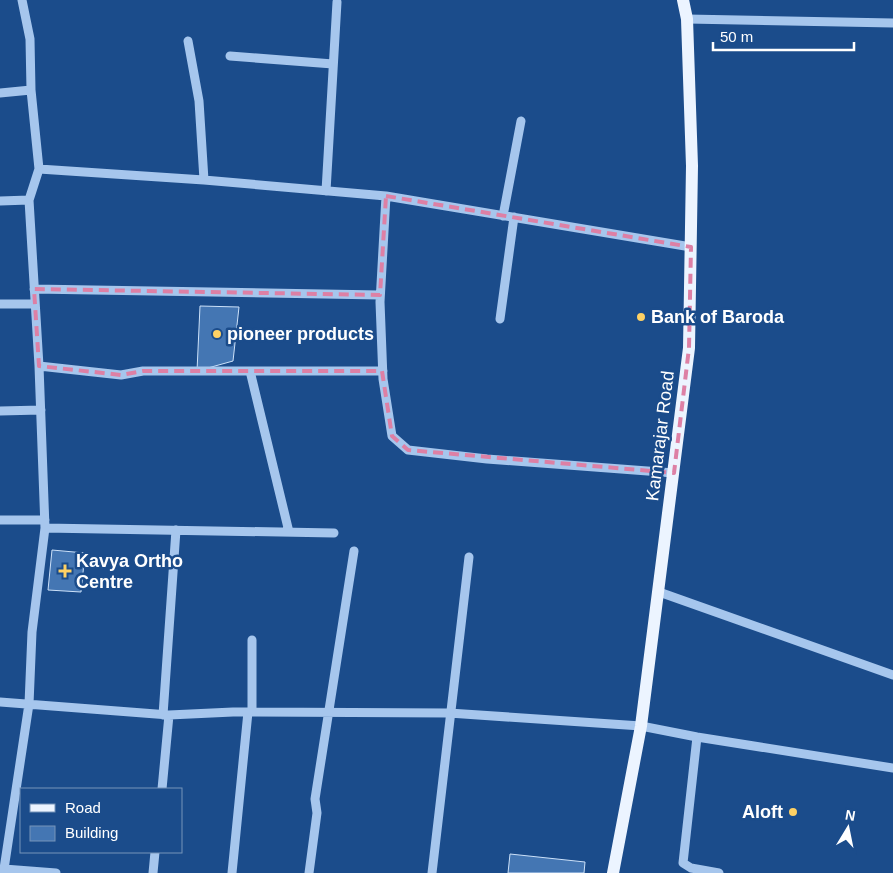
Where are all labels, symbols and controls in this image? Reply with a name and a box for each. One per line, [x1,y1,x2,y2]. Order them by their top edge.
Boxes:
scale bar [713,20,854,52]
text: 50 m [720,28,753,45]
place label: Bank of Baroda [651,307,785,327]
marker: Bank of Baroda [635,311,647,323]
place label: pioneer products [227,324,374,344]
marker: pioneer products [211,328,223,340]
street label: Kamarajar Road [642,370,678,502]
place label: Kavya Ortho Centre [76,551,183,592]
marker: Kavya Ortho Centre [58,564,72,578]
legend [20,788,182,853]
text: Road [65,799,101,816]
place label: Aloft [742,802,783,822]
north arrow [823,803,873,853]
marker: Aloft [787,806,799,818]
text: N [844,806,857,824]
text: Building [65,824,118,841]

